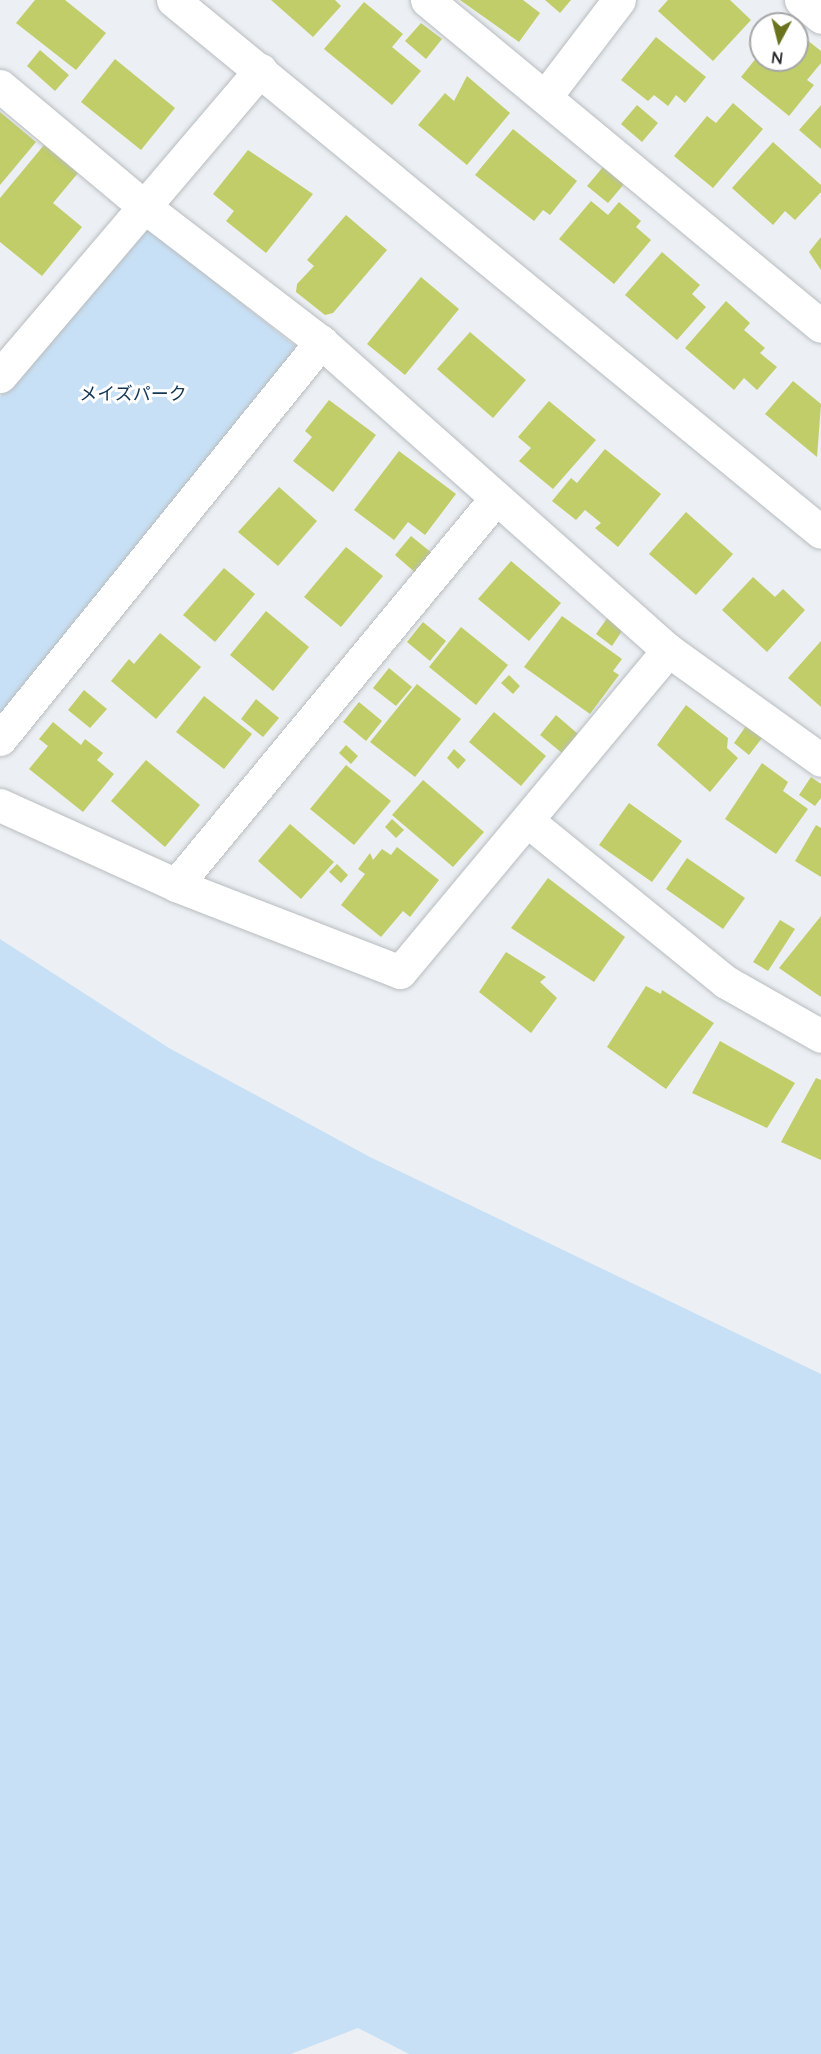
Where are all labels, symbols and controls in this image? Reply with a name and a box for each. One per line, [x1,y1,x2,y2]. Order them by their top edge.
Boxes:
north arrow [749,12,809,72]
text: N [770,47,784,69]
park label: メイズパーク [79,383,187,405]

